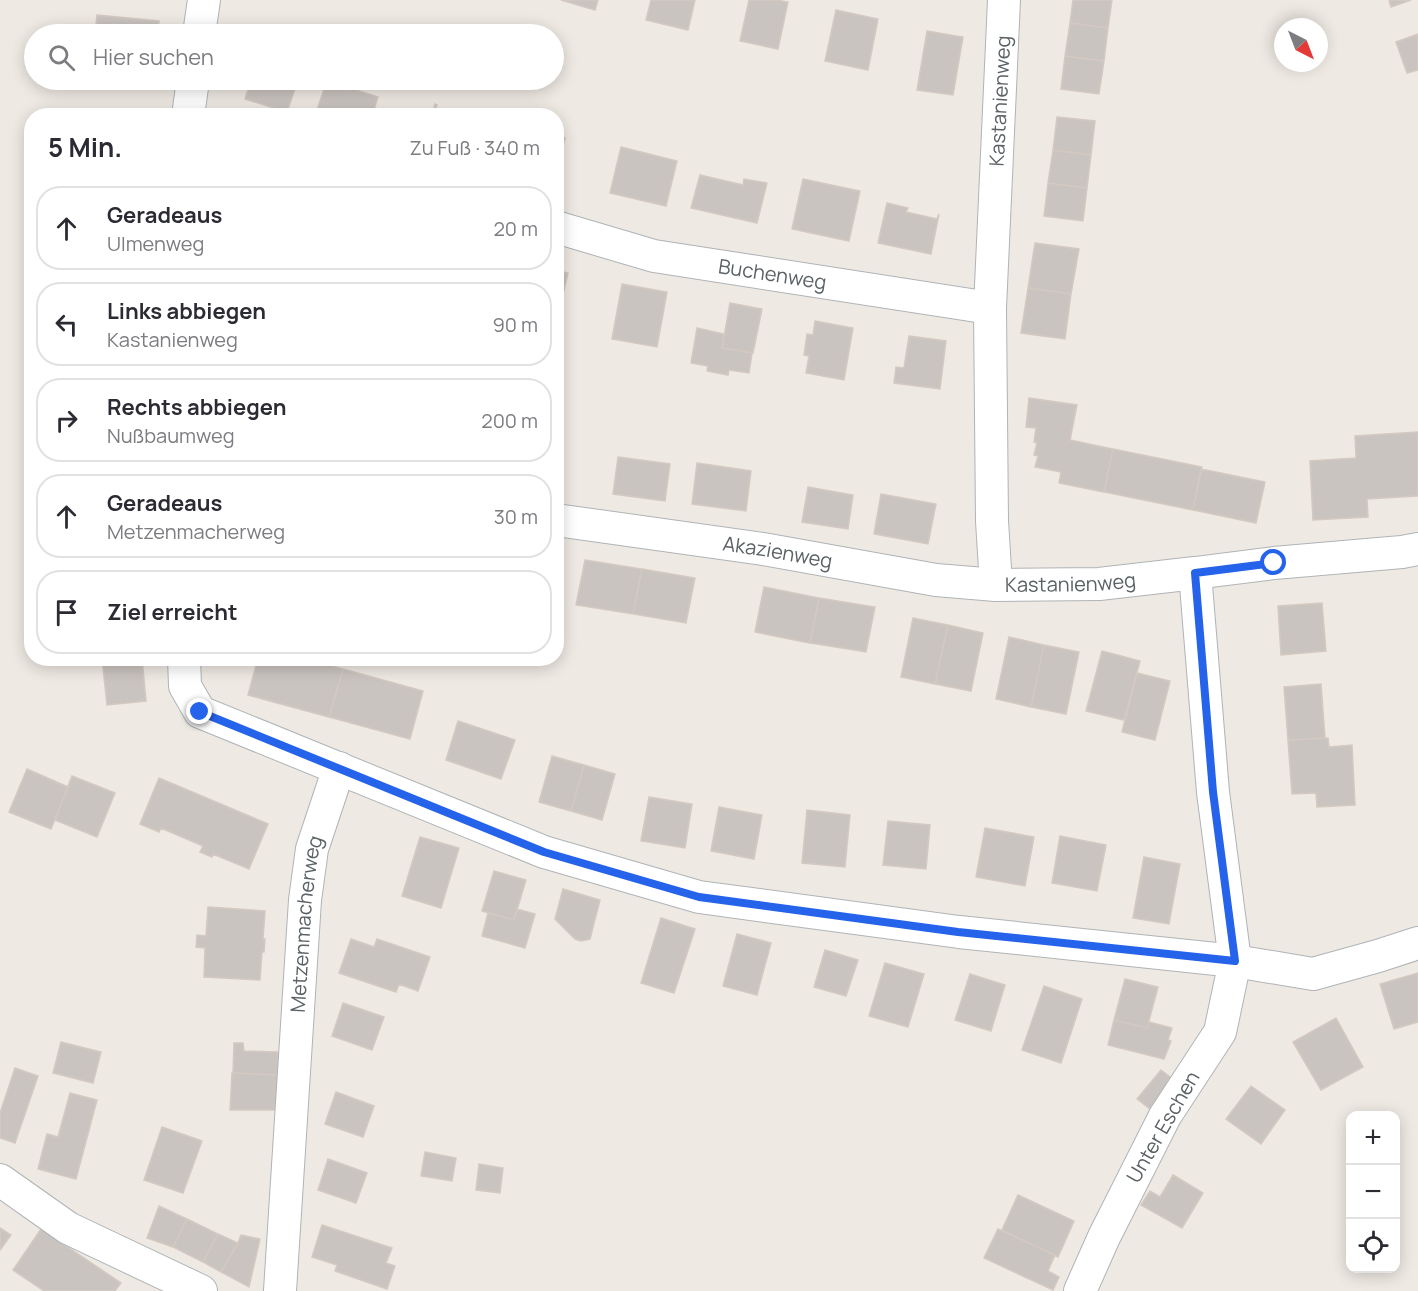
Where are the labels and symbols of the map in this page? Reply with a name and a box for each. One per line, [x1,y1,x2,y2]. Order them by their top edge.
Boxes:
north arrow [1274,18,1328,72]
street label: Kastanienweg [983,35,1016,167]
street label: Buchenweg [717,252,828,295]
street label: Akazienweg [721,530,835,574]
route start [1260,549,1286,575]
street label: Kastanienweg [1005,566,1137,598]
route end [186,698,212,724]
street label: Metzenmacherweg [284,832,329,1013]
street label: Unter Eschen [1120,1066,1205,1187]

